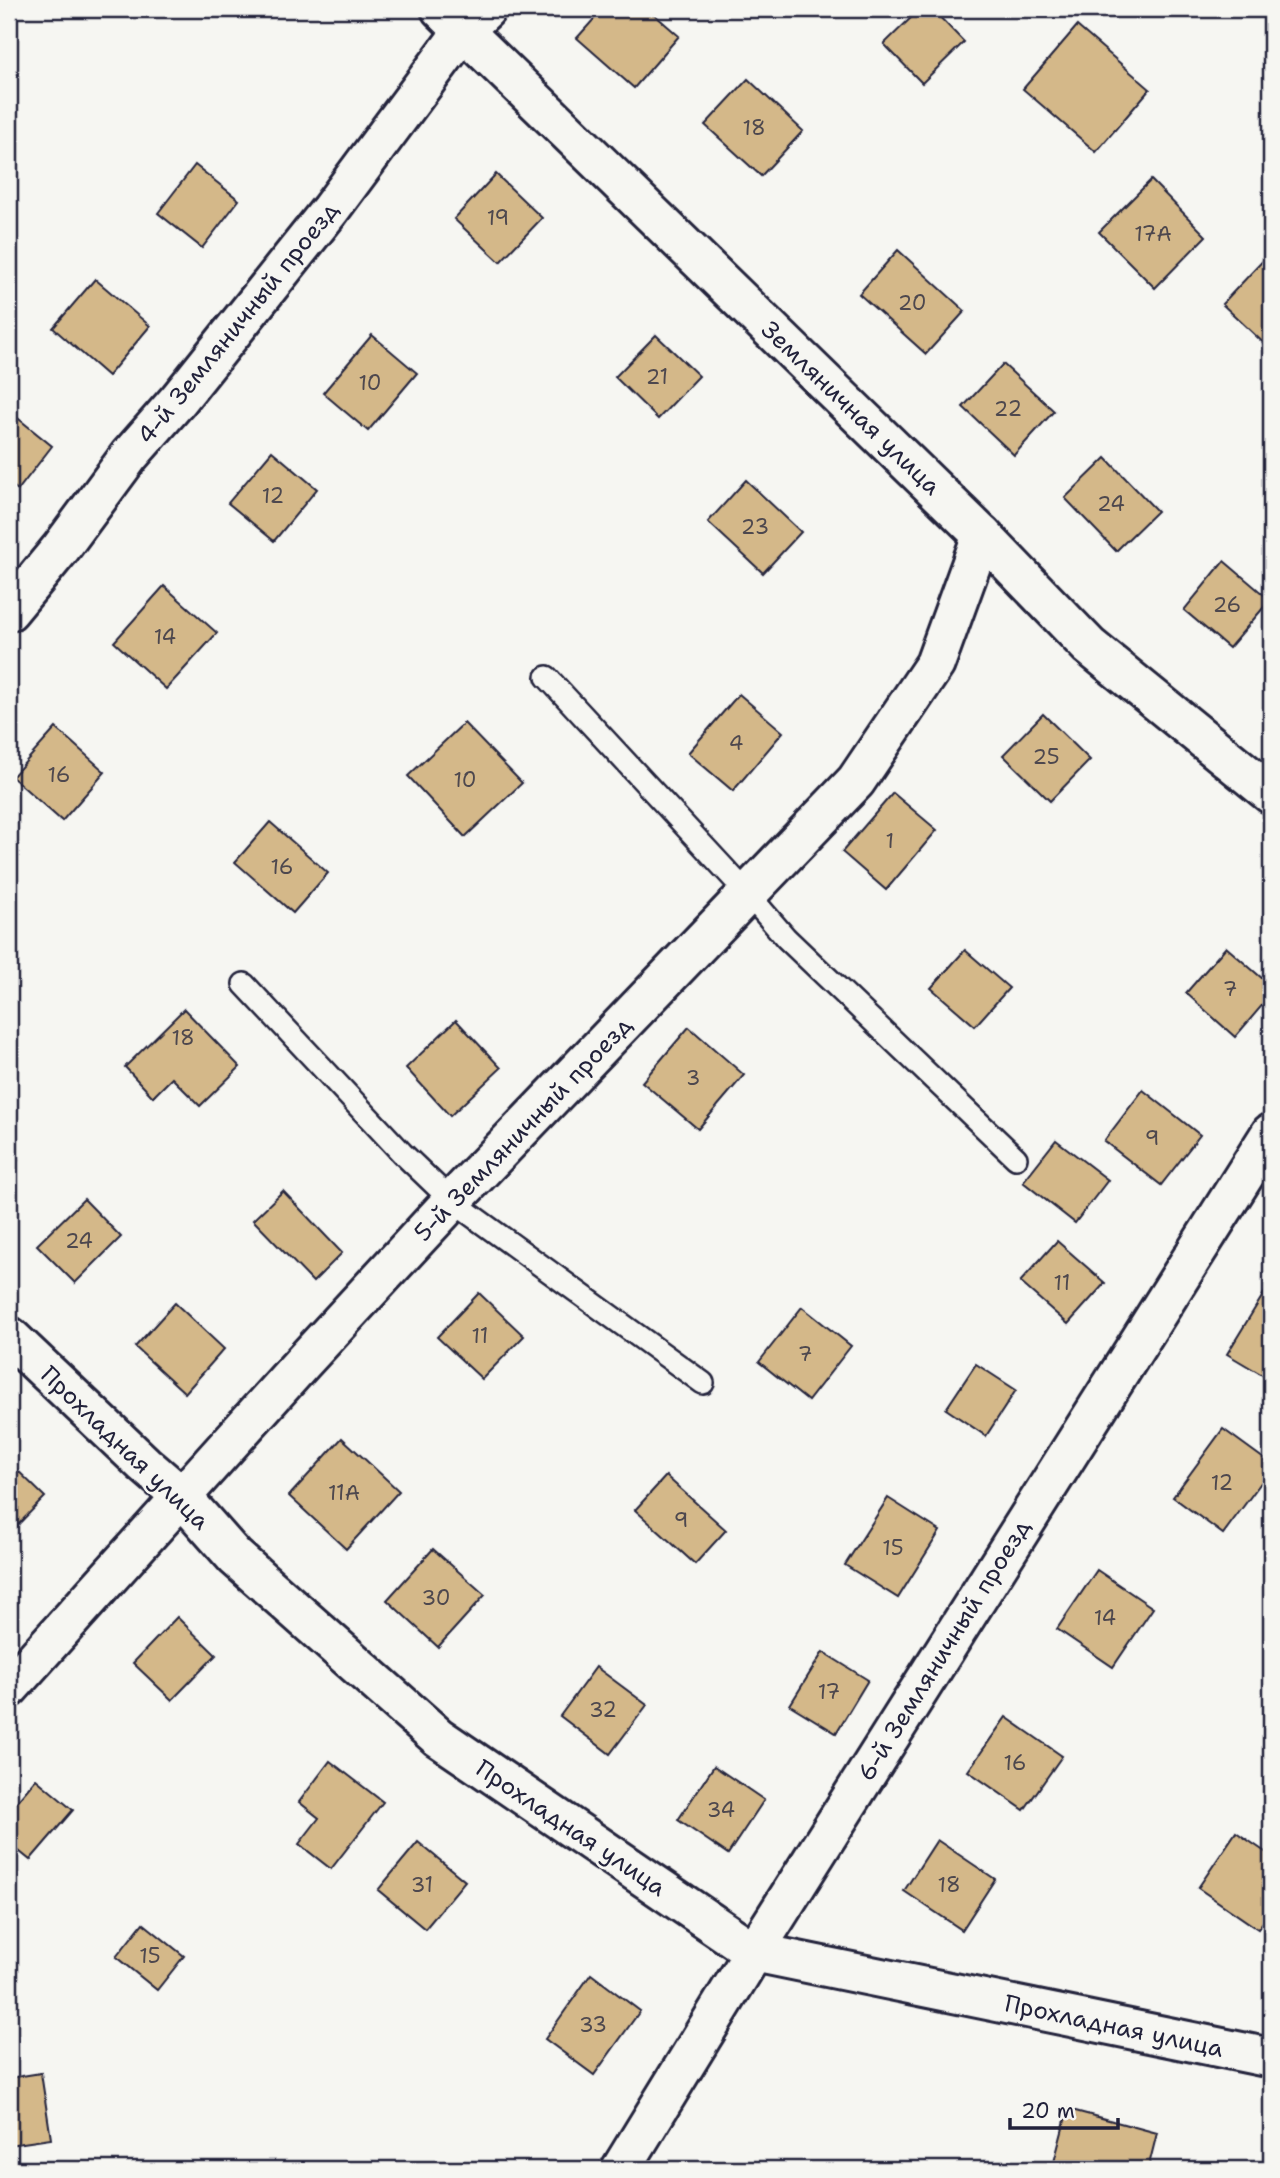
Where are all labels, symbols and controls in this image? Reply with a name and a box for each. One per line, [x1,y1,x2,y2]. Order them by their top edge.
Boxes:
house number: 18 [742,114,766,142]
street label: 4-й Земляничный проезд [130,195,346,451]
house number: 19 [487,204,509,232]
house number: 17А [1134,220,1172,248]
house number: 20 [898,289,926,317]
street label: Земляничная улица [754,314,948,502]
house number: 21 [646,363,668,391]
house number: 10 [359,369,381,397]
house number: 22 [994,395,1022,423]
house number: 12 [262,482,284,510]
house number: 24 [1097,490,1125,518]
house number: 23 [741,513,769,541]
house number: 26 [1213,591,1241,619]
house number: 14 [154,623,176,651]
house number: 4 [729,729,743,757]
house number: 25 [1032,743,1060,771]
house number: 16 [48,761,70,789]
house number: 10 [454,766,476,794]
house number: 1 [886,827,894,855]
house number: 16 [271,853,293,881]
house number: 7 [1223,975,1237,1003]
street label: 5-й Земляничный проезд [407,1010,639,1248]
house number: 18 [171,1024,195,1052]
house number: 3 [686,1064,700,1092]
house number: 9 [1145,1124,1159,1152]
house number: 24 [65,1227,93,1255]
house number: 11 [1054,1269,1070,1297]
house number: 11 [472,1322,488,1350]
house number: 7 [798,1340,812,1368]
street label: Прохладная улица [34,1359,216,1537]
house number: 12 [1211,1469,1233,1497]
house number: 11А [328,1479,360,1507]
house number: 9 [674,1506,688,1534]
street label: 6-й Земляничный проезд [850,1513,1038,1787]
house number: 15 [882,1534,904,1562]
house number: 30 [421,1584,451,1612]
house number: 14 [1094,1604,1116,1632]
house number: 17 [818,1678,840,1706]
house number: 32 [589,1696,617,1724]
house number: 16 [1004,1749,1026,1777]
street label: Прохладная улица [470,1752,672,1904]
house number: 34 [707,1796,735,1824]
house number: 31 [411,1871,433,1899]
house number: 18 [937,1871,961,1899]
house number: 15 [139,1942,161,1970]
street label: Прохладная улица [1002,1987,1226,2065]
house number: 33 [579,2011,607,2039]
scale bar [1010,2087,1119,2131]
text: 20 m [1021,2097,1075,2125]

